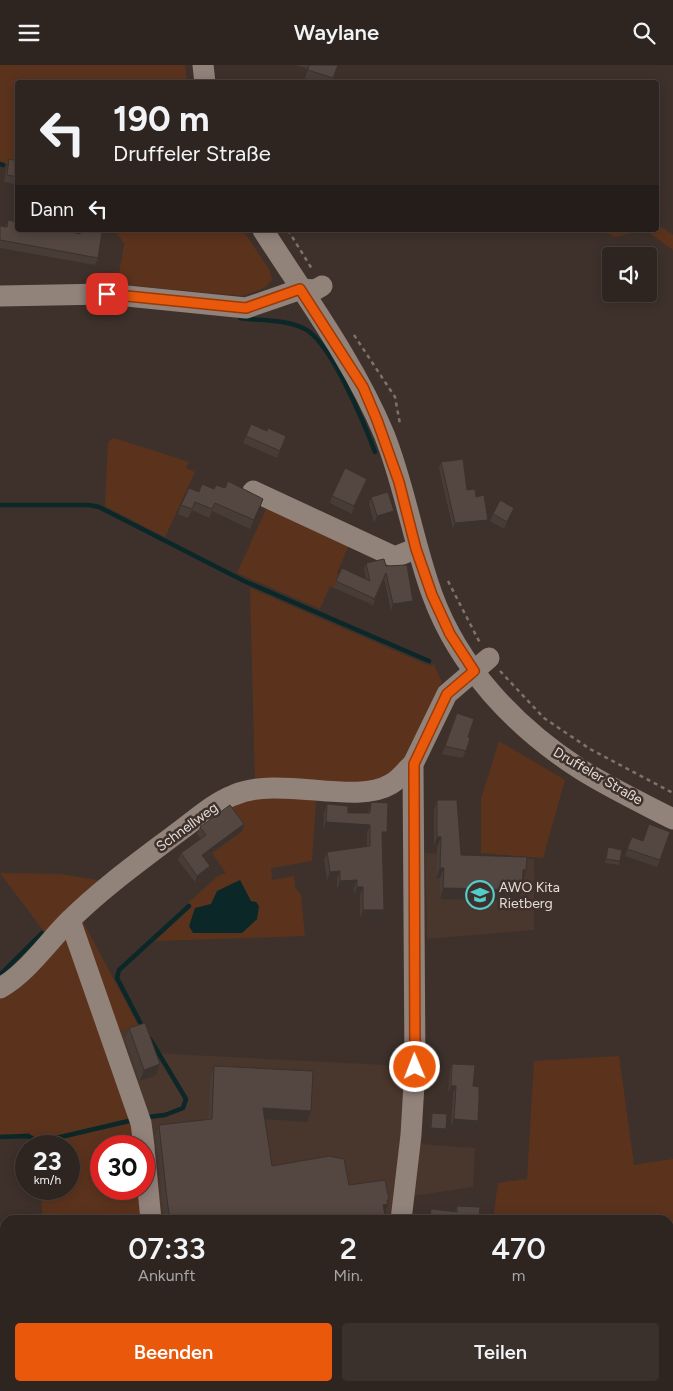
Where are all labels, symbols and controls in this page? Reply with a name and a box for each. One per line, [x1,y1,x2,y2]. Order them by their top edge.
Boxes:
icon: menu [15,19,43,47]
text: Waylane [294,19,379,46]
icon: search [630,19,658,47]
text: 190 m [113,98,210,140]
icon: left [30,100,95,165]
text: Druffeler Straße [113,140,271,167]
icon: left [84,195,112,223]
text: Dann [30,198,74,221]
map controls [602,247,657,302]
button: sound [602,247,657,302]
pin [86,273,128,315]
icon: arrive [93,280,121,308]
street label: Druffeler Straße [550,744,646,809]
street label: Schnellweg [153,799,221,855]
place label: AWO Kita Rietberg [499,879,560,912]
school or university icon: AWO Kita Rietberg [465,880,495,910]
position arrow [388,1040,440,1092]
speed limit sign: 30 [90,1135,155,1200]
text: 23 [33,1146,62,1176]
text: km/h [34,1173,61,1187]
text: 07:33 [128,1230,205,1267]
text: 2 [340,1230,357,1267]
text: 470 [491,1230,546,1267]
text: Ankunft [138,1266,195,1285]
text: Min. [334,1266,363,1285]
text: m [512,1266,525,1285]
button: Beenden [15,1323,332,1381]
button: Teilen [342,1323,659,1381]

